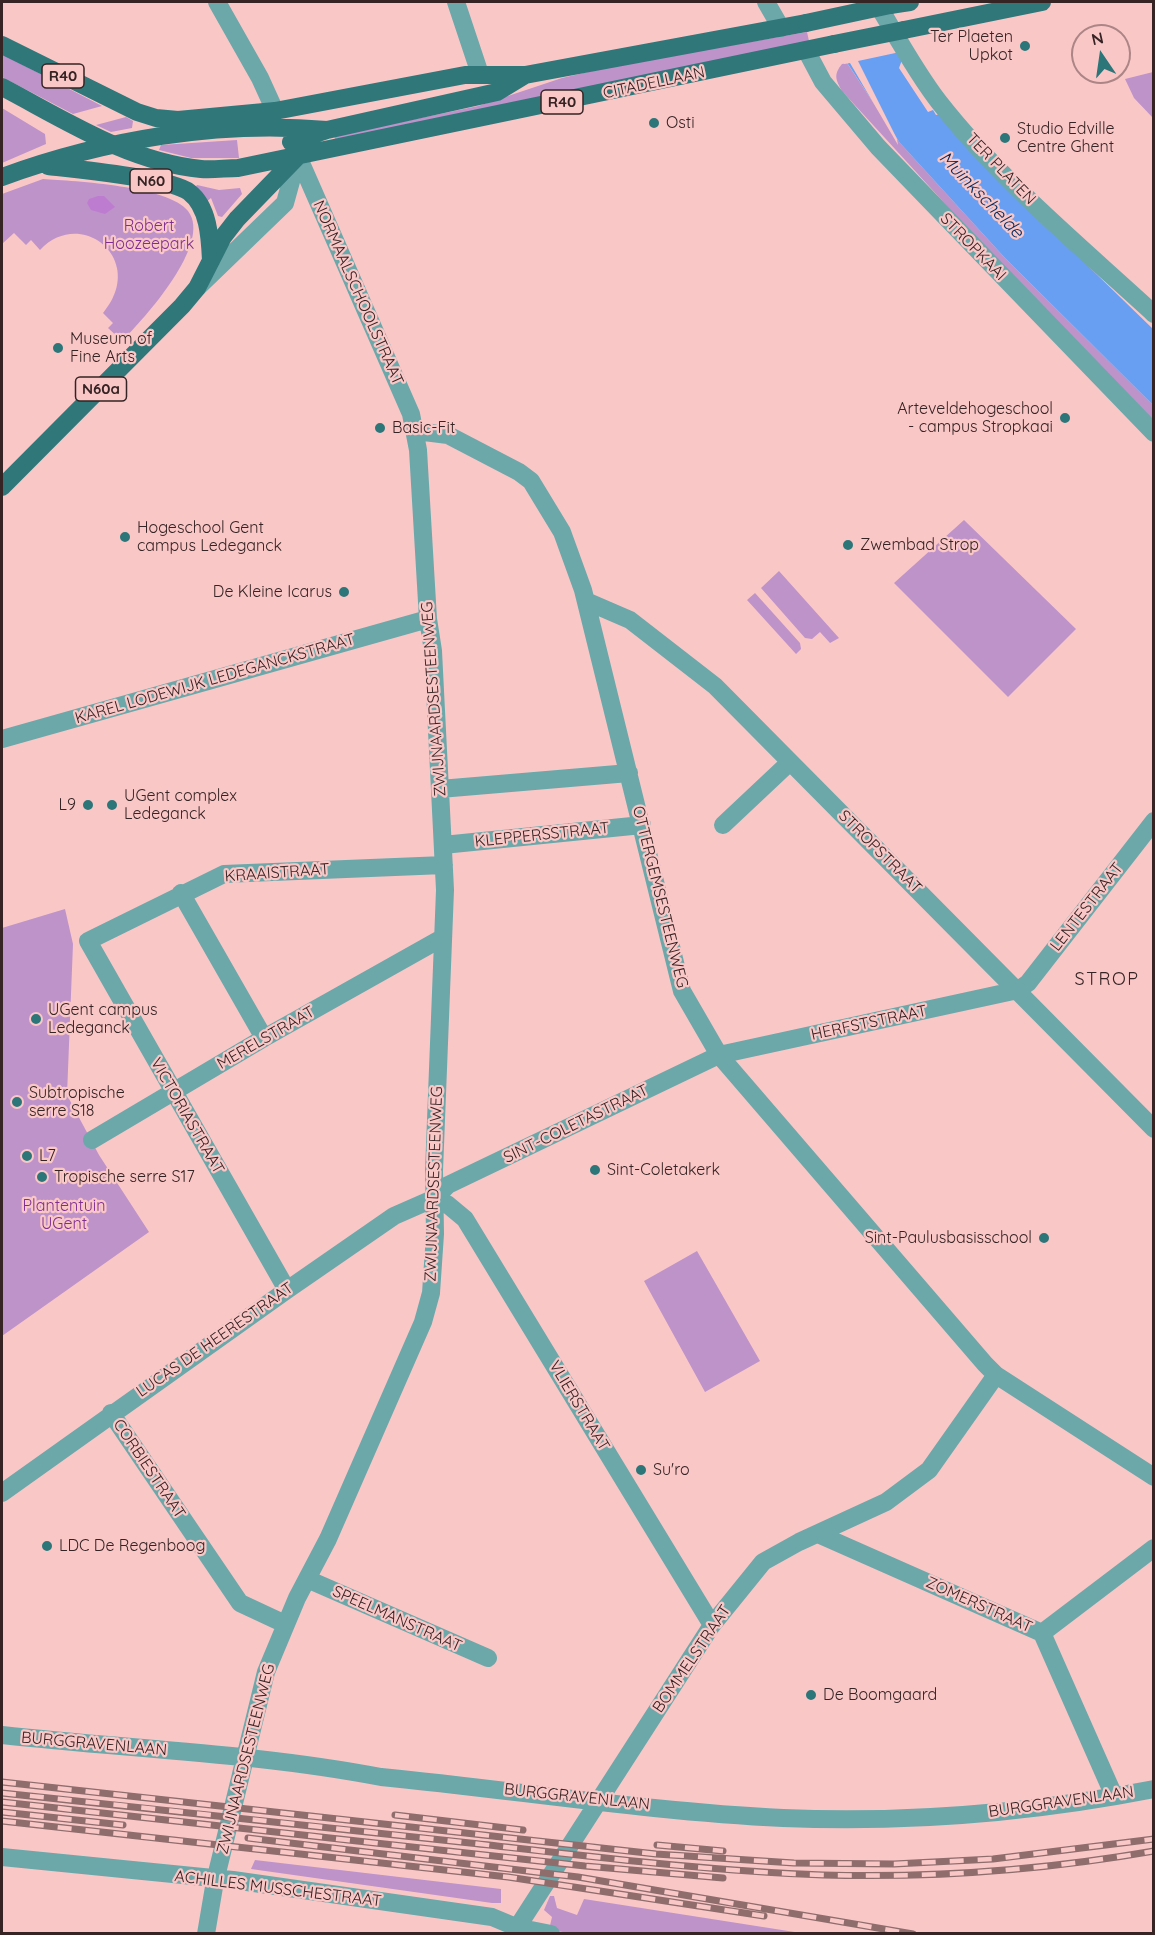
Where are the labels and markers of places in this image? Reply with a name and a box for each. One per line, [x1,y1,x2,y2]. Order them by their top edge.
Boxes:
place label: Ter Plaeten Upkot [930,27,1013,65]
marker: Ter Plaeten Upkot [1018,39,1032,53]
place label: Osti [666,113,695,133]
marker: Osti [647,116,661,130]
place label: Studio Edville Centre Ghent [1017,119,1115,157]
marker: Studio Edville Centre Ghent [998,131,1012,145]
place label: Museum of Fine Arts [70,329,152,367]
marker: Museum of Fine Arts [51,341,65,355]
place label: Arteveldehogeschool - campus Stropkaai [897,399,1053,437]
marker: Arteveldehogeschool - campus Stropkaai [1058,411,1072,425]
place label: Basic-Fit [392,418,455,438]
marker: Basic-Fit [373,421,387,435]
place label: Hogeschool Gent campus Ledeganck [137,518,282,556]
marker: Hogeschool Gent campus Ledeganck [118,530,132,544]
place label: Zwembad Strop [860,535,979,555]
marker: Zwembad Strop [841,538,855,552]
place label: De Kleine Icarus [213,582,332,602]
marker: De Kleine Icarus [337,585,351,599]
place label: UGent complex Ledeganck [124,786,237,824]
place label: L9 [59,795,76,815]
marker: L9 [81,798,95,812]
marker: UGent complex Ledeganck [105,798,119,812]
place label: UGent campus Ledeganck [48,1000,157,1038]
marker: UGent campus Ledeganck [29,1012,43,1026]
place label: Subtropische serre S18 [29,1083,125,1121]
marker: Subtropische serre S18 [10,1095,24,1109]
place label: L7 [39,1146,56,1166]
marker: L7 [20,1149,34,1163]
place label: Sint-Coletakerk [607,1160,720,1180]
marker: Sint-Coletakerk [588,1163,602,1177]
place label: Tropische serre S17 [54,1167,195,1187]
marker: Tropische serre S17 [35,1170,49,1184]
place label: Sint-Paulusbasisschool [865,1228,1032,1248]
marker: Sint-Paulusbasisschool [1037,1231,1051,1245]
place label: Su'ro [653,1460,690,1480]
marker: Su'ro [634,1463,648,1477]
place label: LDC De Regenboog [59,1536,205,1556]
marker: LDC De Regenboog [40,1539,54,1553]
place label: De Boomgaard [823,1685,937,1705]
marker: De Boomgaard [804,1688,818,1702]

